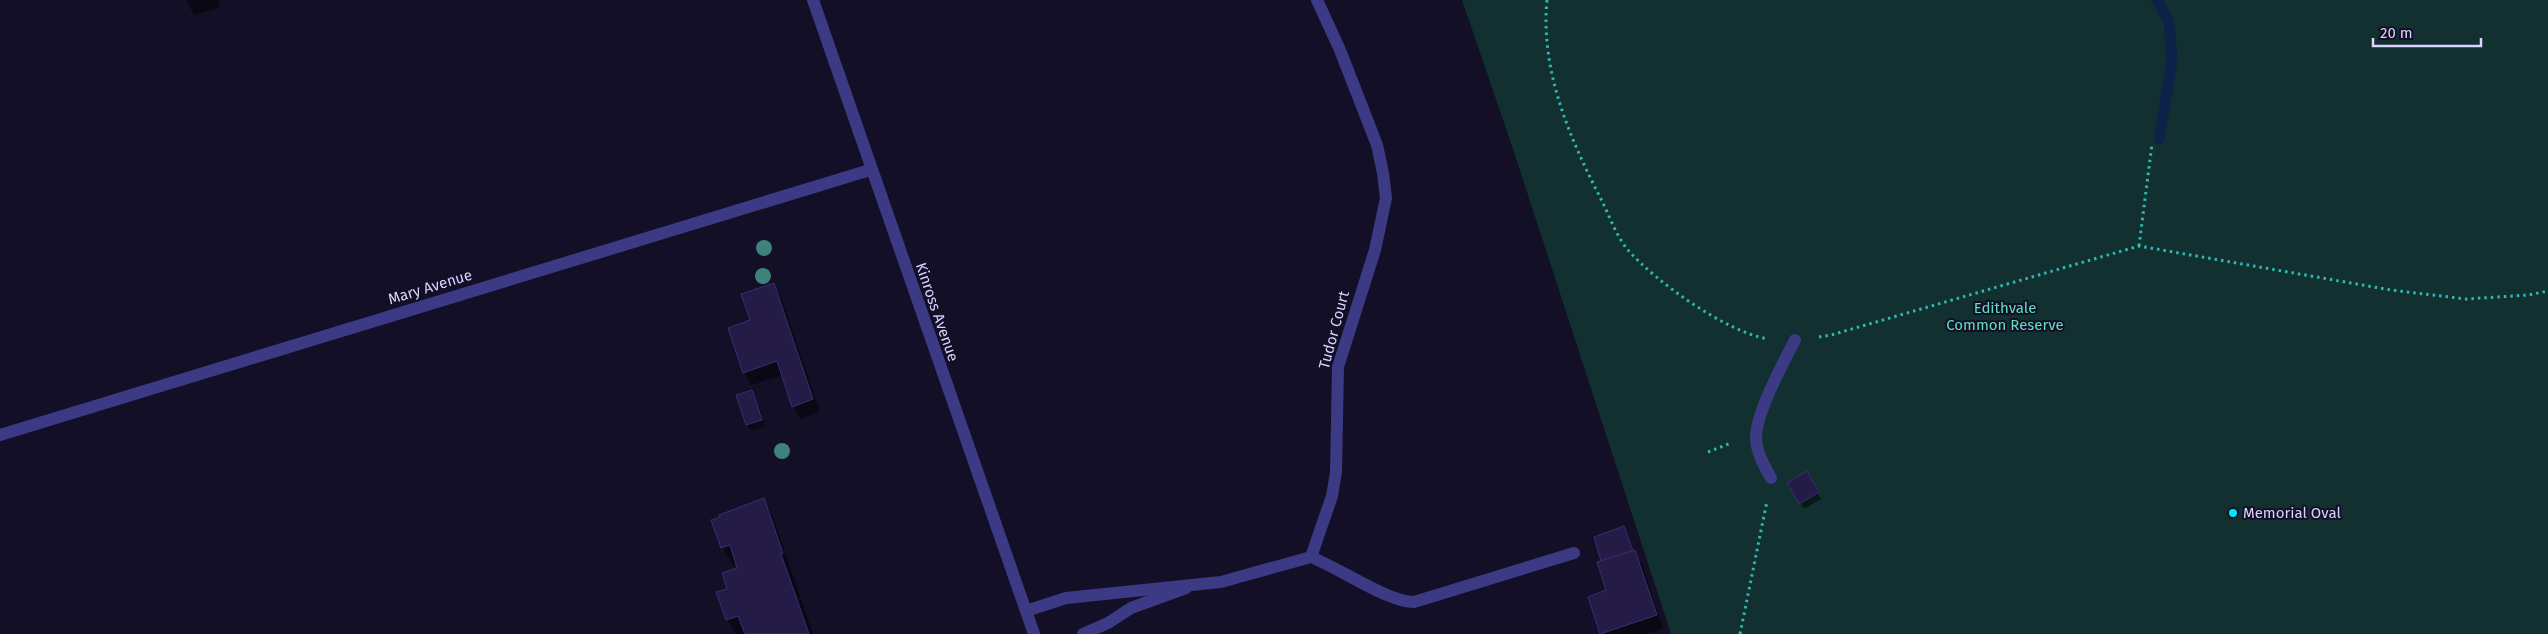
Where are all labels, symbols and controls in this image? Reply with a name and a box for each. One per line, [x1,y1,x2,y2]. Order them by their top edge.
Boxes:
scale bar [2373,15,2480,47]
text: 20 m [2380,24,2413,42]
street label: Kinross Avenue [912,260,962,364]
street label: Mary Avenue [386,266,474,308]
street label: Tudor Court [1315,288,1353,371]
park label: Edithvale Common Reserve [1946,299,2064,334]
place label: Memorial Oval [2243,504,2341,522]
marker: Memorial Oval [2227,507,2239,519]

